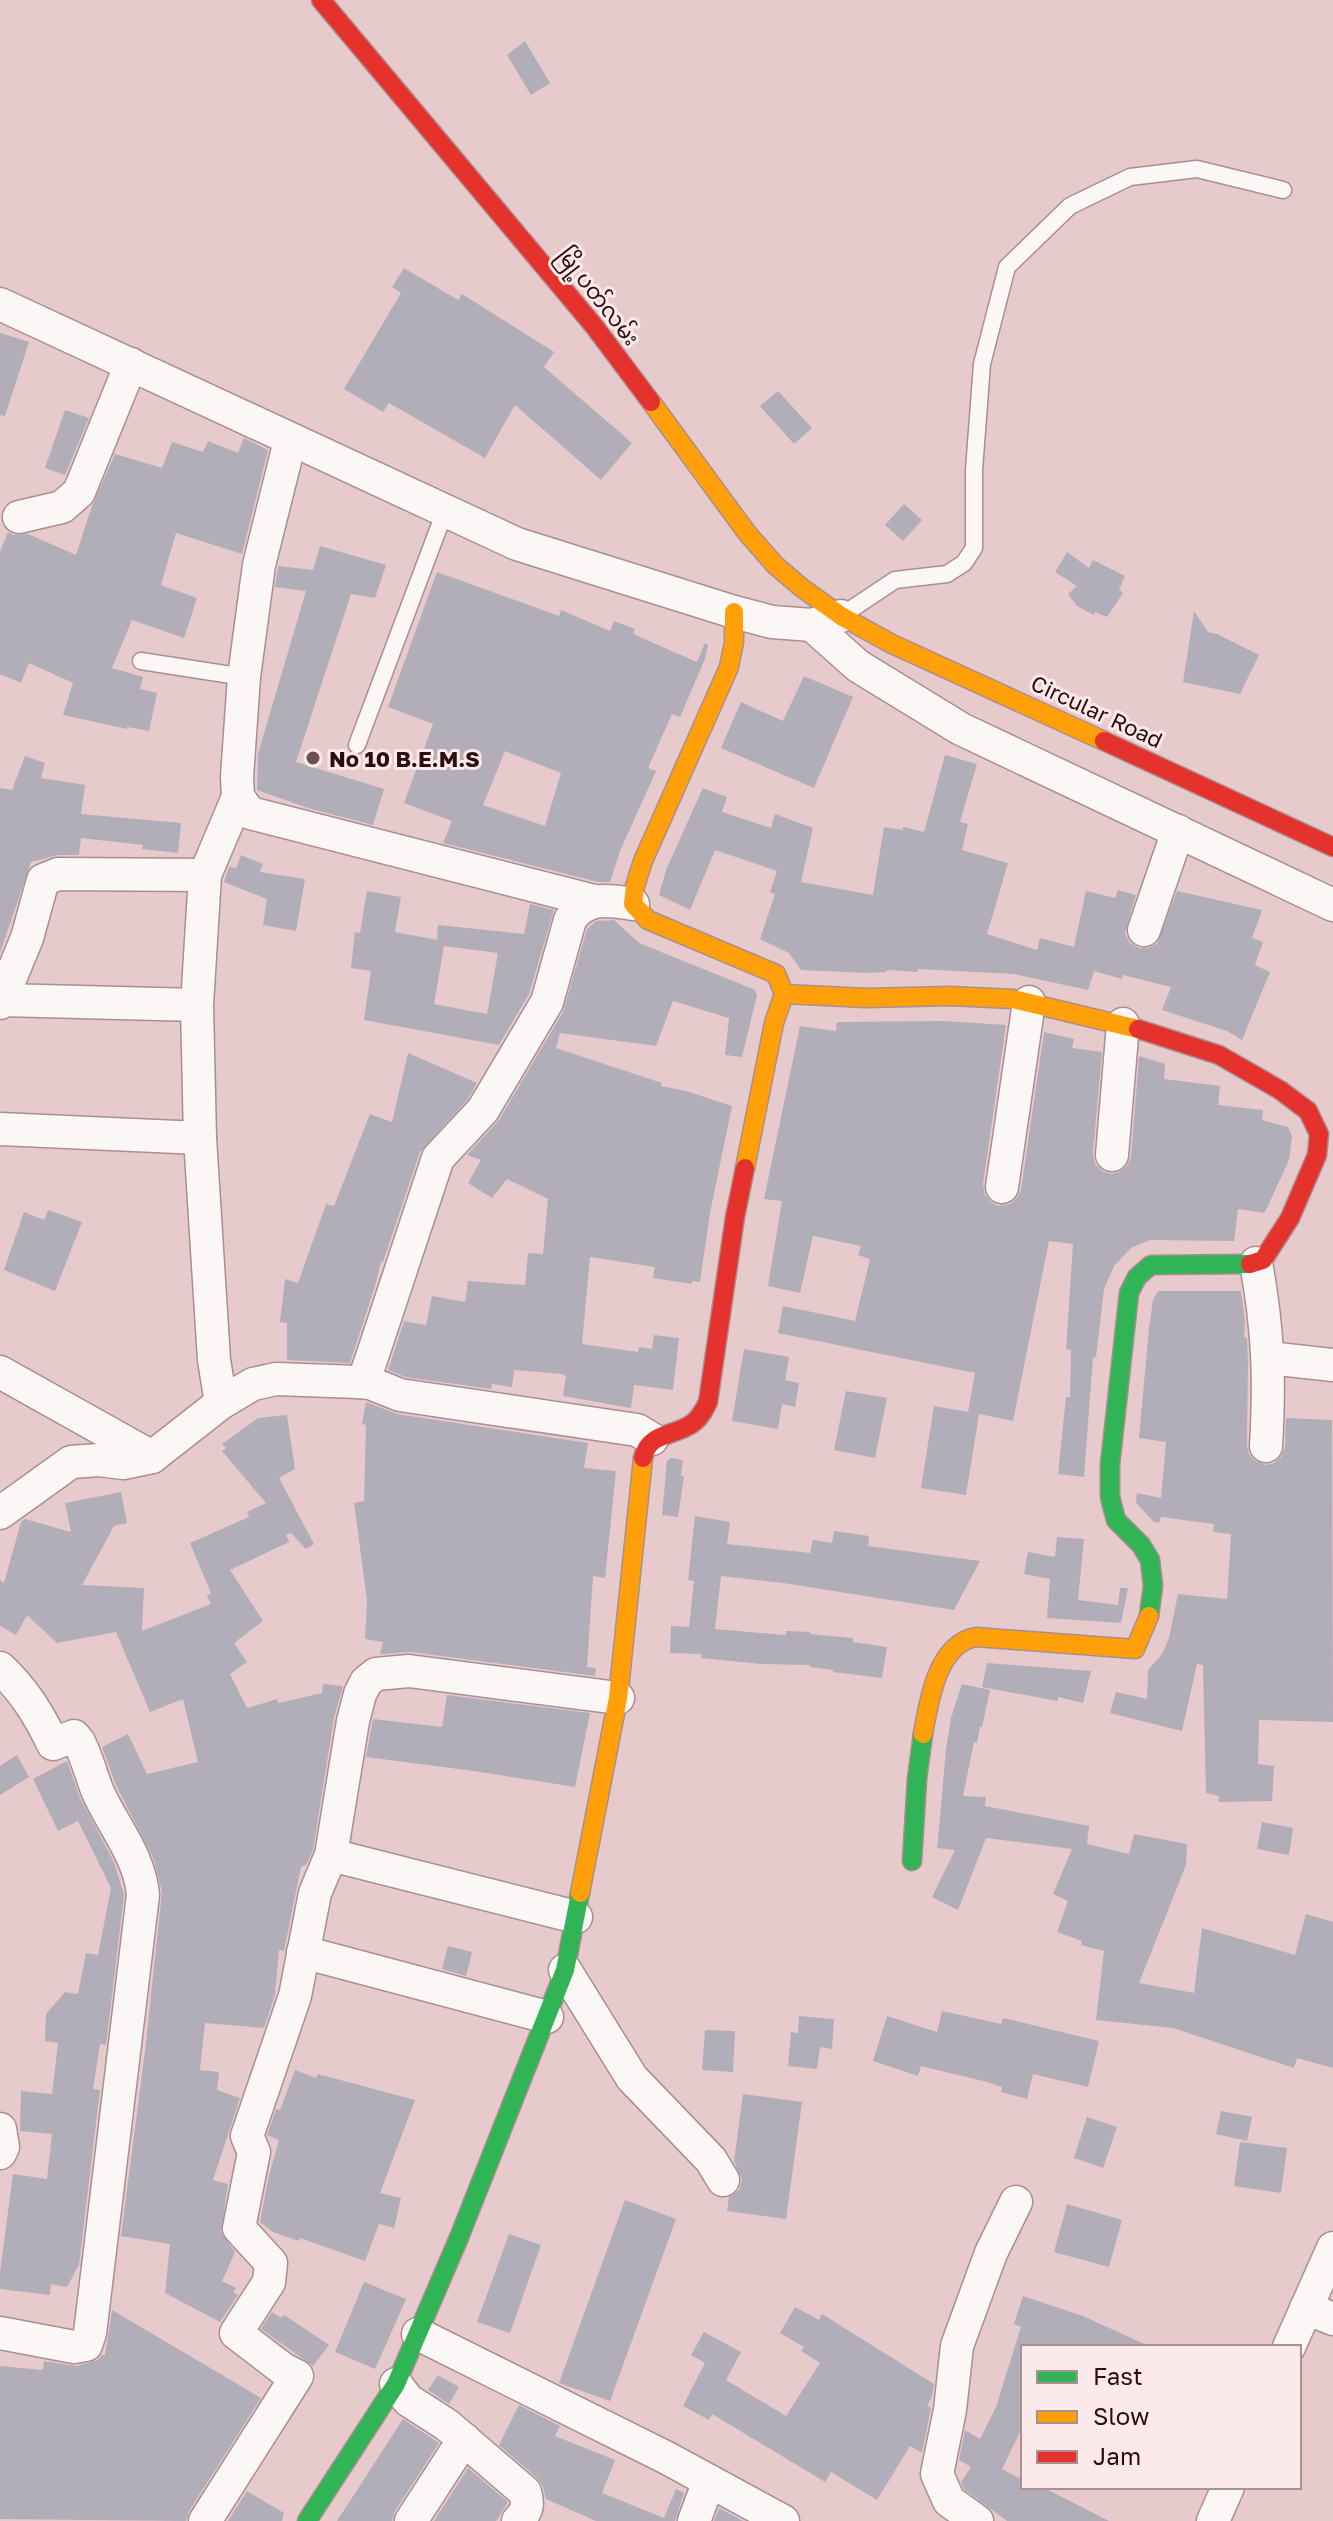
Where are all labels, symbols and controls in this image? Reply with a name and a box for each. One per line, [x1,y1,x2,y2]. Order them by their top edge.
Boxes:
street label: မြို့ပတ်လမ်း [548,241,646,354]
street label: Circular Road [1027,669,1167,753]
place label: No 10 B.E.M.S [329,745,480,772]
marker: No 10 B.E.M.S [304,749,322,767]
legend [1021,2345,1301,2489]
text: Fast [1093,2361,1143,2390]
text: Slow [1093,2401,1149,2430]
text: Jam [1093,2441,1141,2470]

